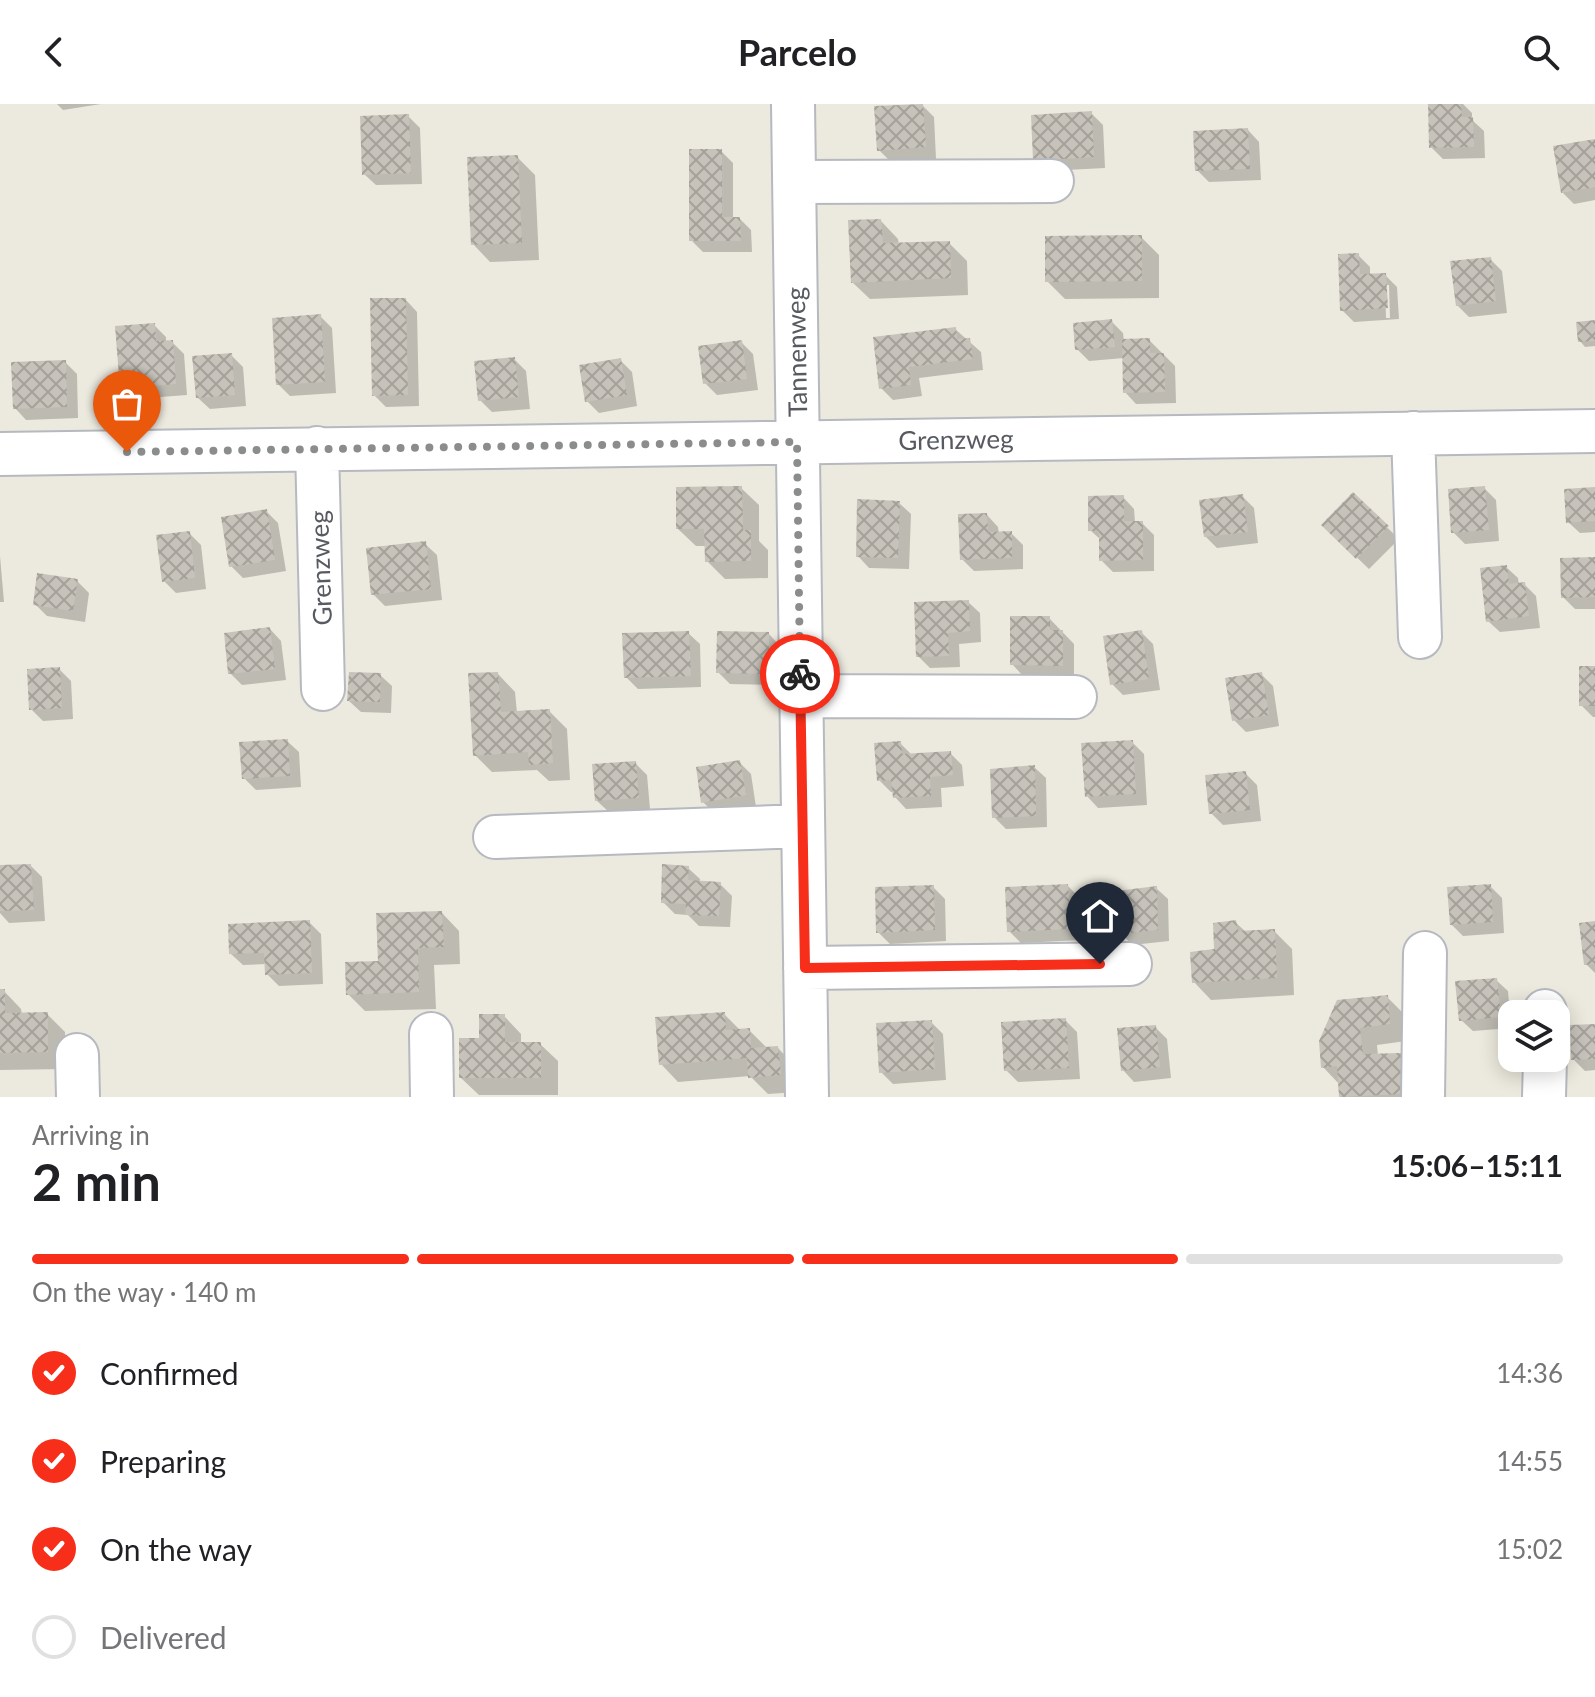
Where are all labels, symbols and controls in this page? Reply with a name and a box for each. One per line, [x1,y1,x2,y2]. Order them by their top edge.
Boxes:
icon: back [32,30,76,74]
text: Parcelo [738,30,857,74]
icon: search [1519,30,1563,74]
street label: Tannenweg [779,287,813,417]
pin [93,370,161,452]
icon: bag [105,382,149,426]
street label: Grenzweg [898,422,1014,456]
street label: Grenzweg [302,510,338,626]
courier [760,634,840,714]
icon: bike [778,652,822,696]
pin [1066,882,1134,964]
icon: home [1078,894,1122,938]
map controls [1498,1000,1570,1072]
button: layers [1498,1000,1570,1072]
text: Arriving in [32,1119,150,1151]
text: 15:06–15:11 [1391,1147,1563,1183]
text: 2 min [32,1150,161,1212]
text: On the way · 140 m [32,1276,256,1308]
icon: check [32,1351,76,1395]
text: Confirmed [100,1355,239,1391]
text: 14:36 [1496,1357,1563,1389]
icon: check [32,1439,76,1483]
text: Preparing [100,1443,226,1479]
text: 14:55 [1496,1445,1563,1477]
icon: check [32,1527,76,1571]
text: On the way [100,1531,252,1567]
text: 15:02 [1496,1533,1563,1565]
text: Delivered [100,1619,227,1655]

